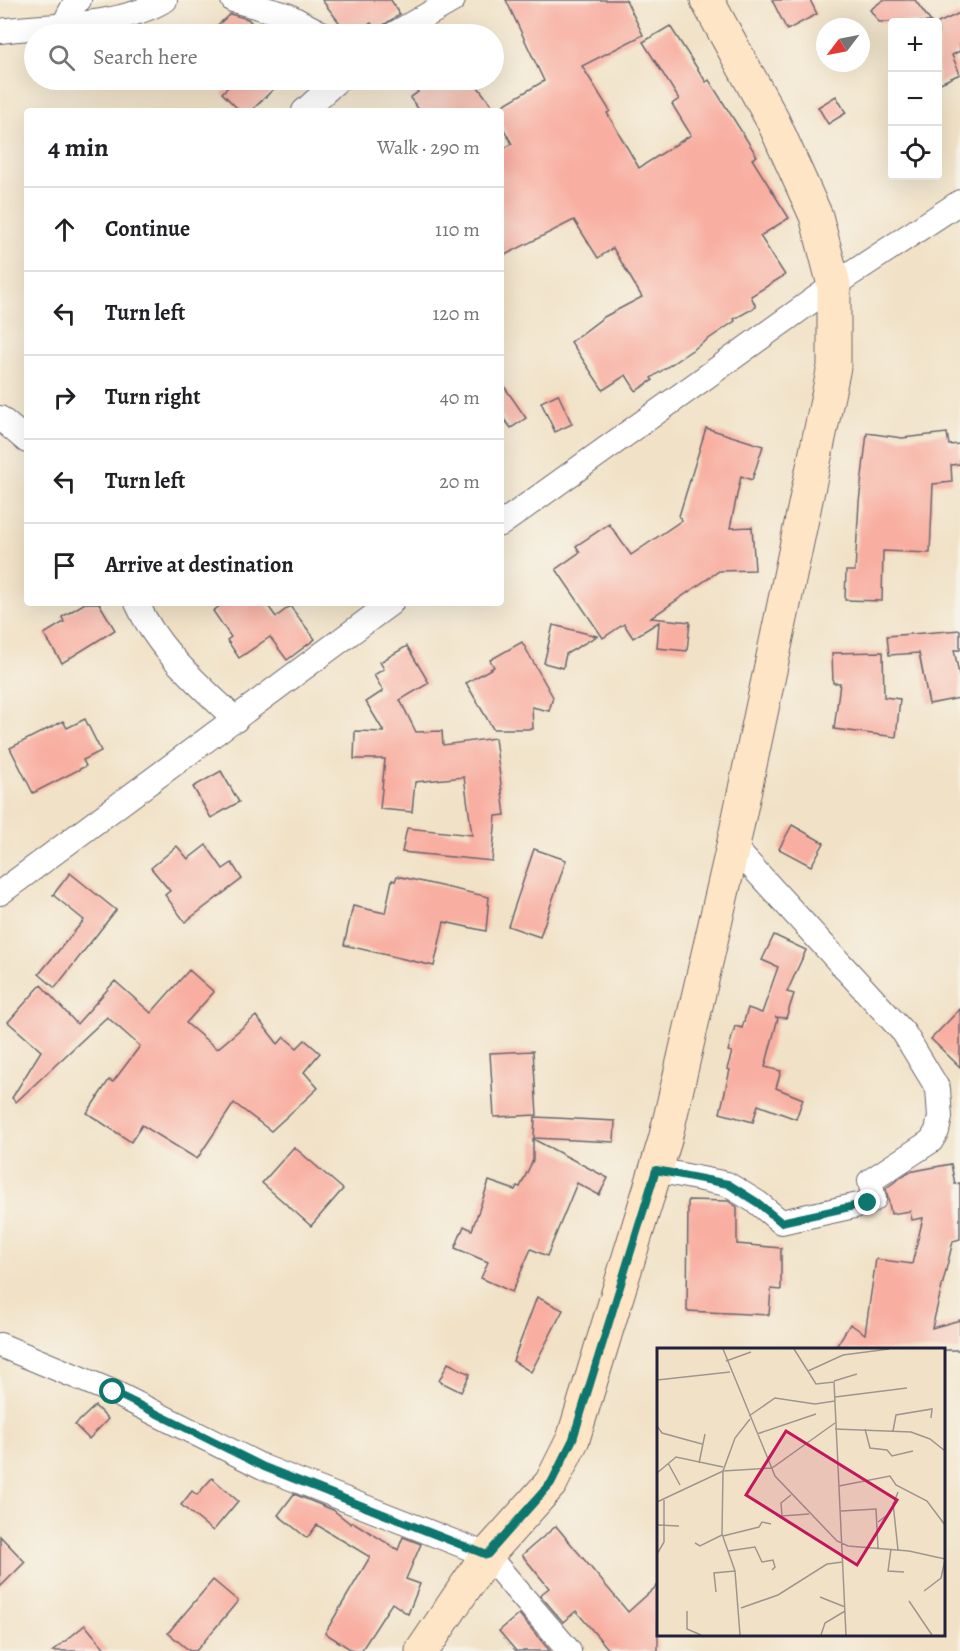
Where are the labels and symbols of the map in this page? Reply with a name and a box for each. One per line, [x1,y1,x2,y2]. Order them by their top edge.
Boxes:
north arrow [816,18,870,72]
route end [854,1189,880,1215]
inset map [657,1348,945,1636]
route start [99,1378,125,1404]

